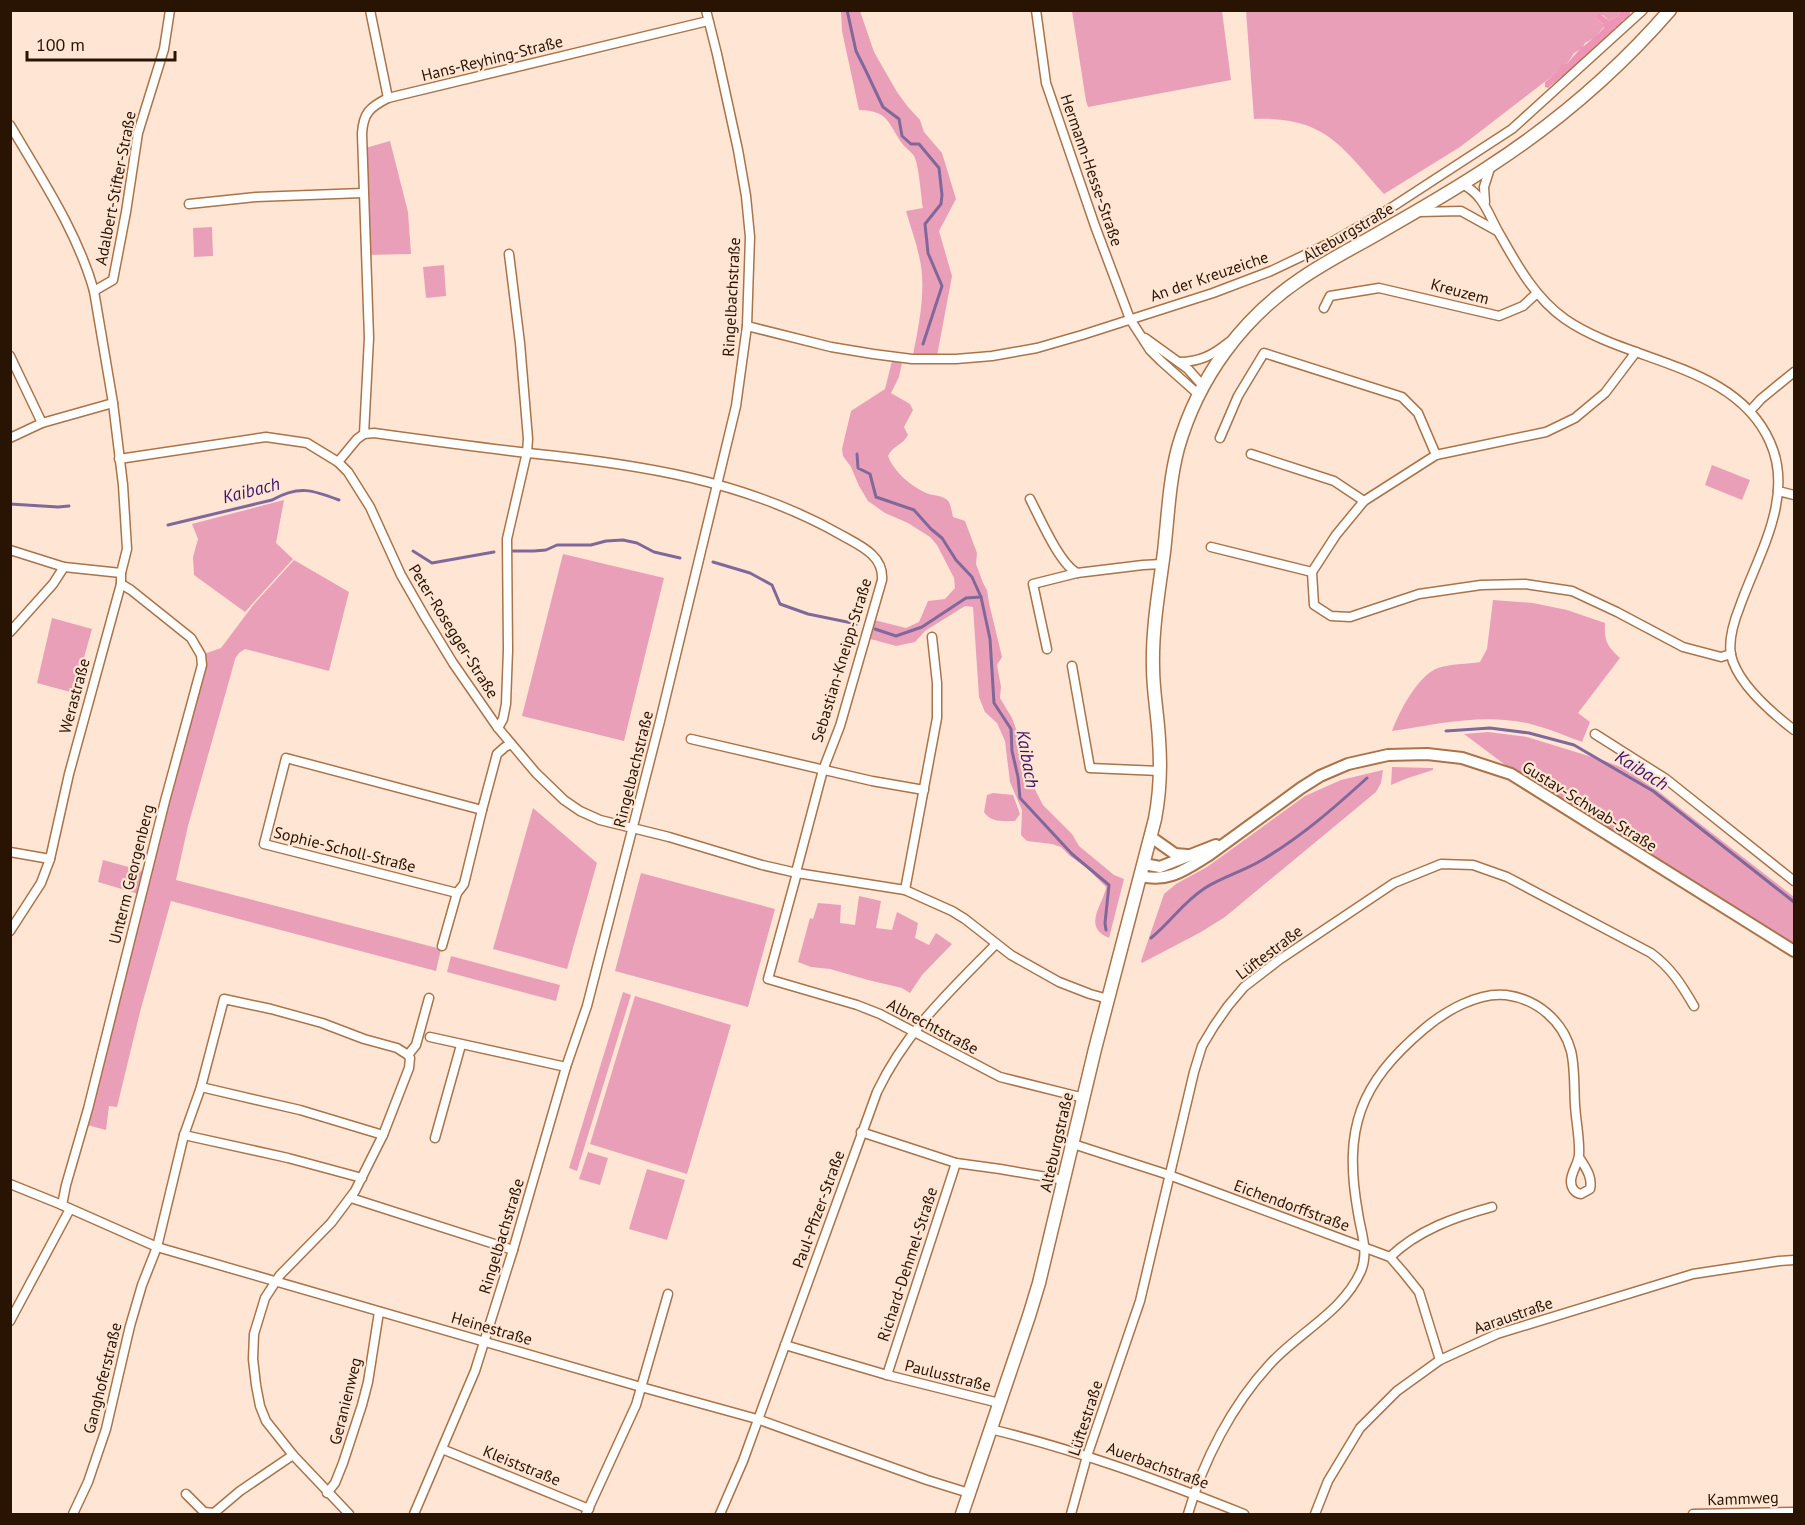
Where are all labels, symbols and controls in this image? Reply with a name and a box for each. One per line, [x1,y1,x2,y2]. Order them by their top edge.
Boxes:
scale bar [27,24,176,62]
street label: Hans-Reyhing-Straße [419,31,565,85]
text: 100 m [36,33,85,56]
street label: Hermann-Hesse-Straße [1057,91,1127,249]
street label: Adalbert-Stifter-Straße [90,109,140,267]
street label: Alteburgstraße [1299,198,1397,266]
street label: Ringelbachstraße [718,237,744,357]
street label: An der Kreuzeiche [1147,246,1271,306]
street label: Kreuzem [1429,274,1491,308]
water label: Kaibach [220,472,282,508]
street label: Peter-Rosegger-Straße [405,560,503,702]
street label: Sebastian-Kneipp-Straße [807,576,875,744]
street label: Werastraße [54,656,94,736]
street label: Ringelbachstraße [609,709,657,829]
water label: Kaibach [1012,728,1044,790]
water label: Kaibach [1611,745,1673,795]
street label: Gustav-Schwab-Straße [1519,756,1661,856]
street label: Unterm Georgenberg [104,802,158,946]
street label: Sophie-Scholl-Straße [272,822,418,876]
street label: Lüftestraße [1232,920,1306,984]
street label: Albrechtstraße [884,994,982,1058]
street label: Alteburgstraße [1035,1090,1077,1194]
street label: Paul-Pfizer-Straße [787,1147,849,1271]
street label: Eichendorffstraße [1231,1175,1353,1235]
street label: Ringelbachstraße [474,1176,528,1296]
street label: Richard-Dehmel-Straße [873,1184,941,1344]
street label: Aaraustraße [1471,1292,1555,1338]
street label: Heinestraße [449,1307,535,1349]
street label: Ganghoferstraße [79,1320,125,1436]
street label: Geranienweg [324,1355,366,1447]
street label: Paulusstraße [903,1355,993,1395]
street label: Lüftestraße [1063,1378,1107,1458]
street label: Auerbachstraße [1104,1437,1212,1493]
street label: Kleiststraße [480,1440,564,1490]
street label: Kammweg [1707,1487,1779,1509]

